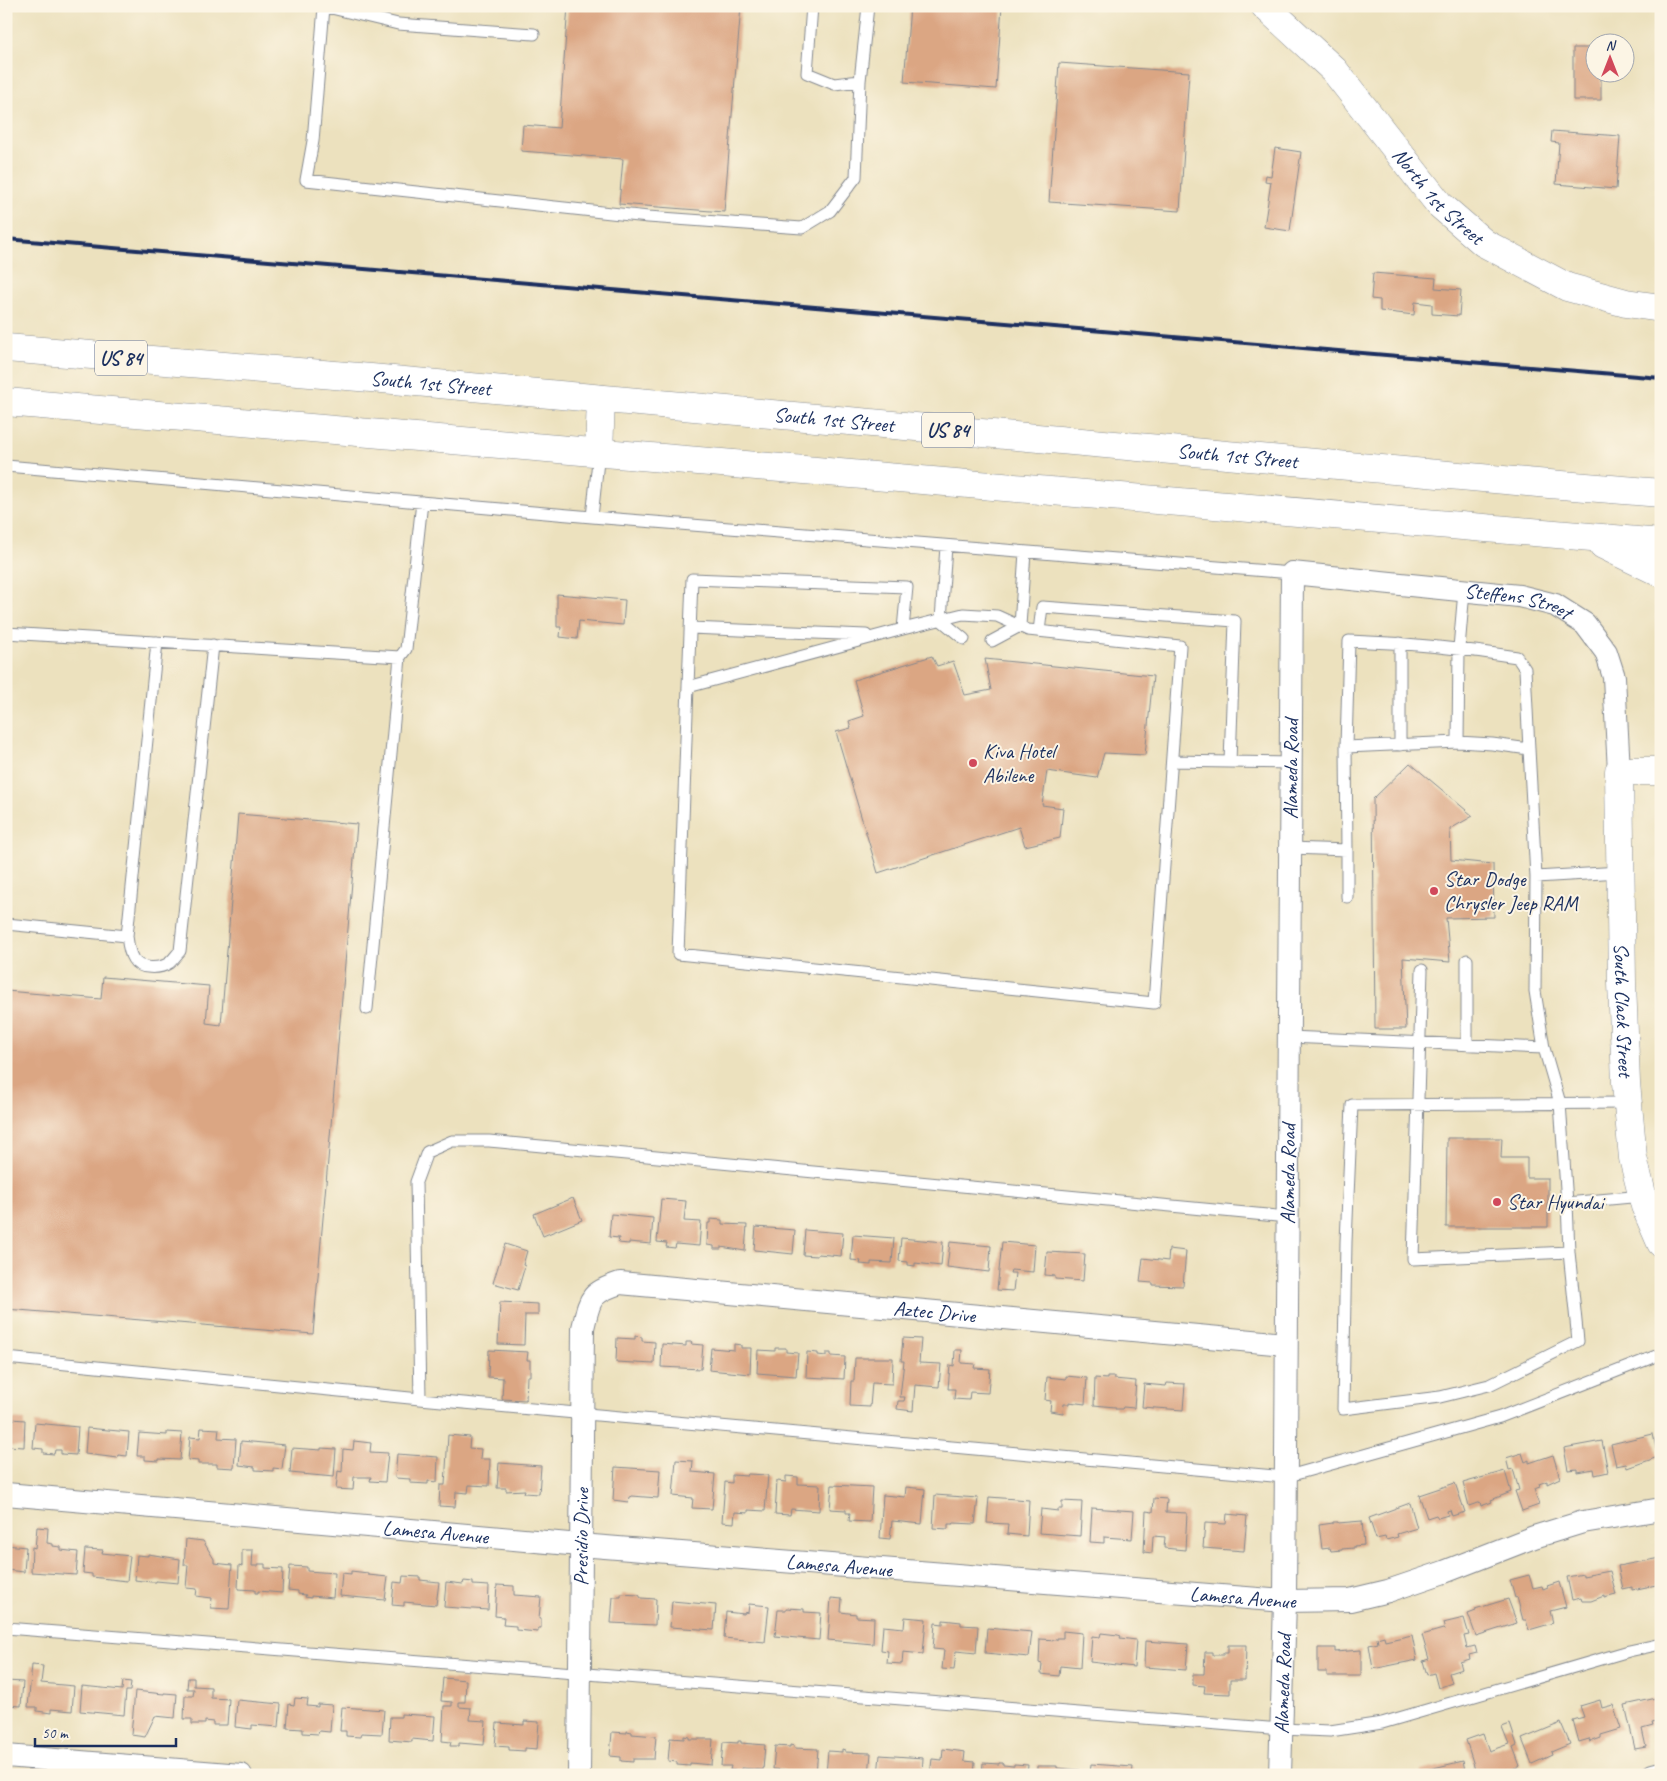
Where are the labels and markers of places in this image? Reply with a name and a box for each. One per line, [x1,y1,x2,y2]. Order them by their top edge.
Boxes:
place label: Kiva Hotel Abilene [983,738,1058,788]
marker: Kiva Hotel Abilene [967,757,979,769]
place label: Star Dodge Chrysler Jeep RAM [1444,866,1579,916]
marker: Star Dodge Chrysler Jeep RAM [1428,885,1440,897]
place label: Star Hyundai [1507,1189,1606,1215]
marker: Star Hyundai [1491,1196,1503,1208]

